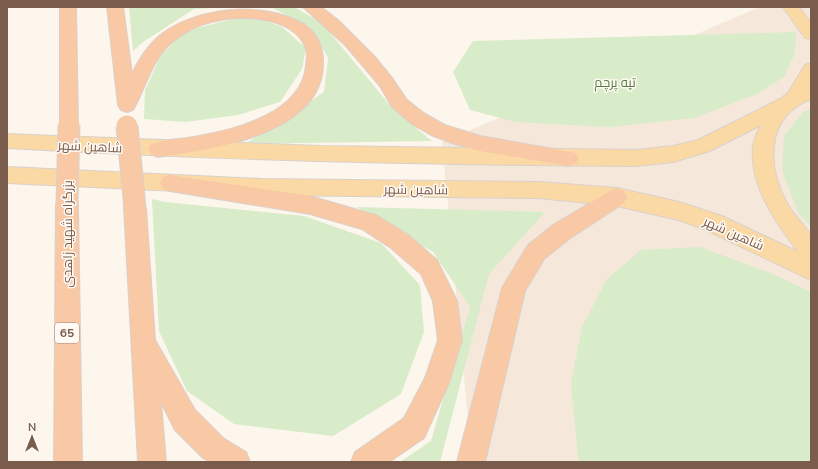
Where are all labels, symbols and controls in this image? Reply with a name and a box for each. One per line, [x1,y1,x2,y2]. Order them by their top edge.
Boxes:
park label: تپه پرچم [594,74,636,92]
street label: شاهین شهر [56,136,123,158]
street label: بزرگراه شهید زاهدی [59,180,77,288]
street label: شاهین شهر [383,180,448,200]
street label: شاهین شهر [700,212,767,255]
road number: 65 [55,323,79,343]
north arrow [12,417,52,457]
text: N [28,420,36,435]

